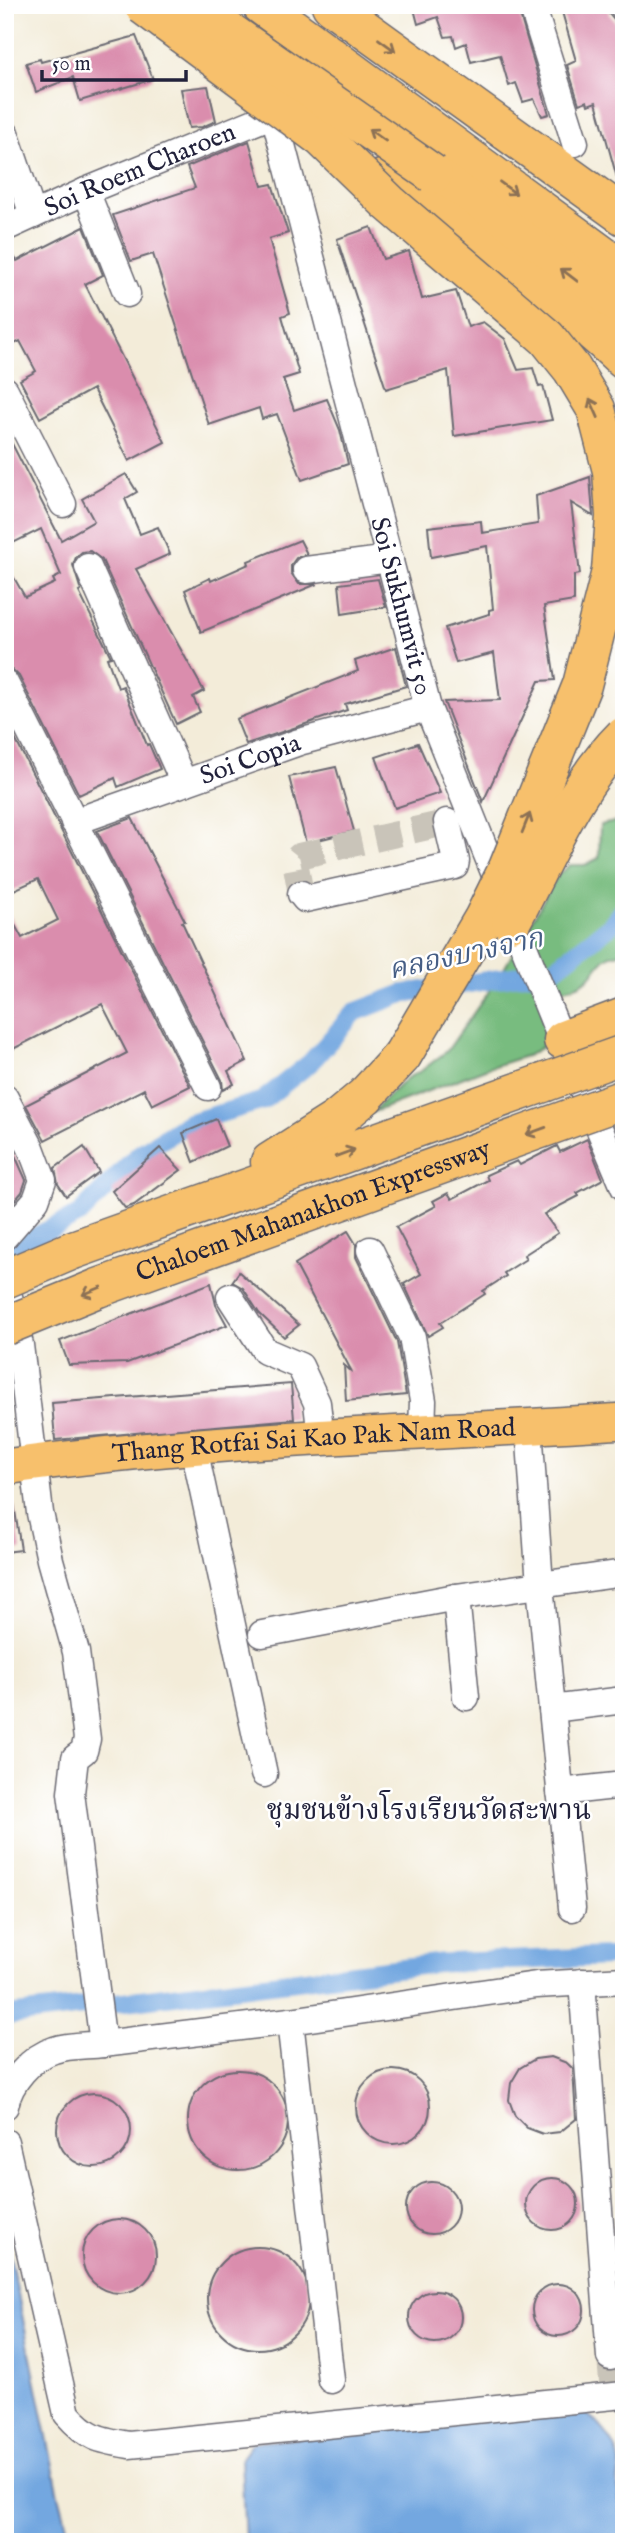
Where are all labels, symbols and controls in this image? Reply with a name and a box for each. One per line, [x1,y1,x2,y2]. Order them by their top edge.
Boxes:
scale bar [42,38,186,82]
one-way arrow [377,38,396,52]
text: 50 m [52,51,91,78]
street label: Soi Roem Charoen [39,115,241,224]
one-way arrow [368,128,387,142]
one-way arrow [498,180,517,195]
one-way arrow [560,267,579,282]
one-way arrow [587,398,600,420]
street label: Soi Sukhumvit 50 [363,513,440,699]
street label: Soi Copia [195,726,306,792]
one-way arrow [521,813,534,834]
water label: คลองบางจาก [386,921,547,988]
one-way arrow [526,1126,548,1138]
street label: Chaloem Mahanakhon Expressway [131,1132,495,1290]
one-way arrow [334,1146,356,1158]
one-way arrow [81,1285,103,1298]
street label: Thang Rotfai Sai Kao Pak Nam Road [111,1411,516,1470]
district label: ชุมชนข้างโรงเรียนวัดสะพาน [267,1790,591,1829]

